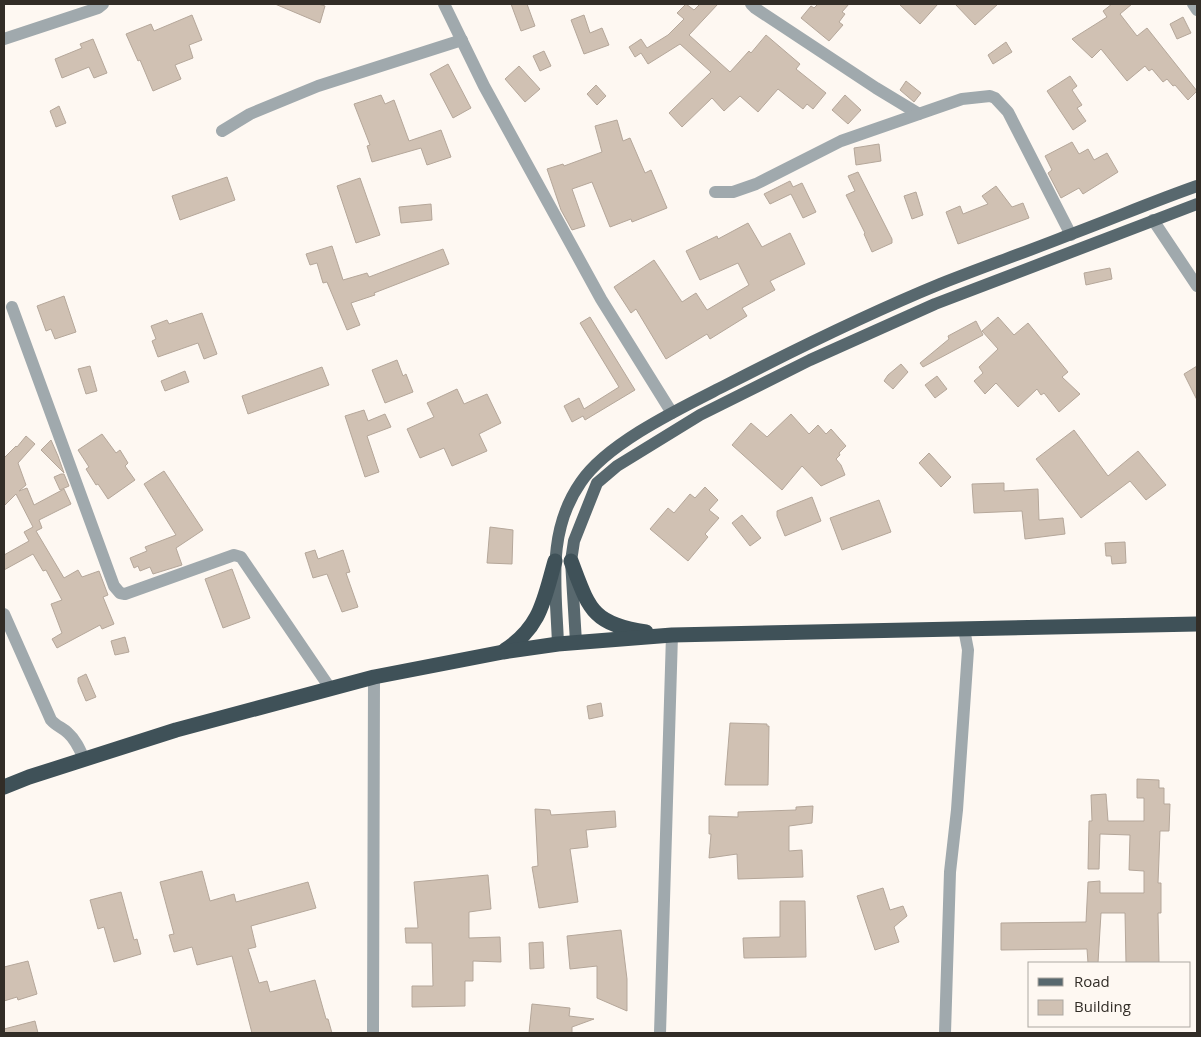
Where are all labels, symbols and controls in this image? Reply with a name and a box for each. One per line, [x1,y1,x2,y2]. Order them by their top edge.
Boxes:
legend [1028,962,1191,1027]
text: Road [1074,971,1110,991]
text: Building [1074,996,1131,1016]

